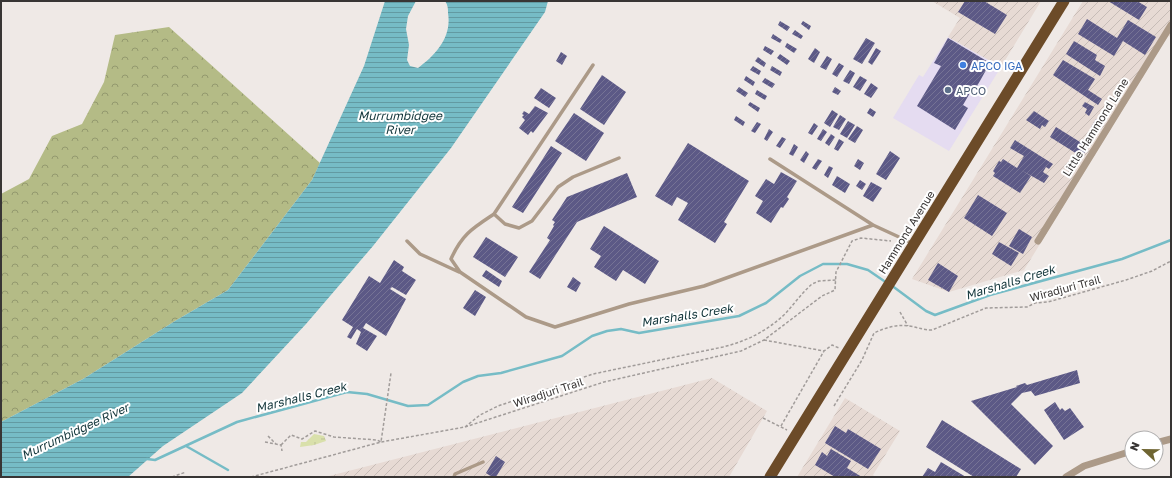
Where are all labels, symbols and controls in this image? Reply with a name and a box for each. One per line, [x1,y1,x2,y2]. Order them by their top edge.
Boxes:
place label: APCO IGA [971,59,1023,72]
marker: APCO IGA [958,60,968,70]
street label: Little Hammond Lane [1060,76,1130,178]
place label: APCO [956,84,986,97]
marker: APCO [943,85,953,95]
water label: Murrumbidgee River [358,108,443,137]
street label: Hammond Avenue [875,188,937,276]
water label: Marshalls Creek [963,261,1058,303]
street label: Wiradjuri Trail [1028,272,1102,304]
water label: Marshalls Creek [640,300,735,330]
street label: Wiradjuri Trail [511,374,585,409]
water label: Marshalls Creek [254,378,349,415]
water label: Murrumbidgee River [19,399,133,462]
north arrow [1124,430,1164,470]
text: N [1127,440,1142,452]

